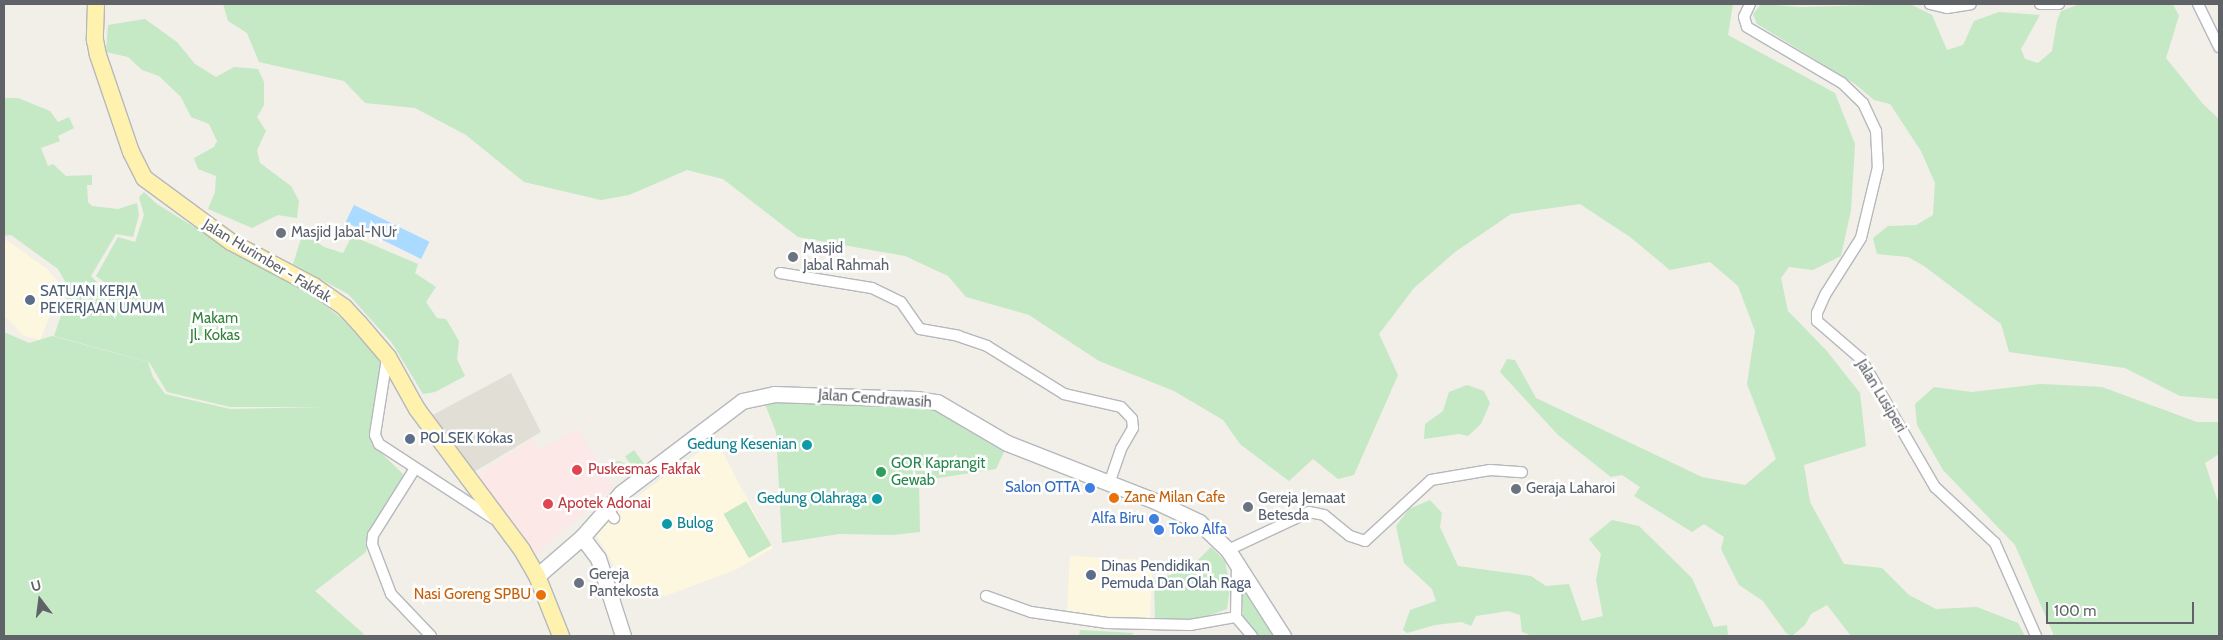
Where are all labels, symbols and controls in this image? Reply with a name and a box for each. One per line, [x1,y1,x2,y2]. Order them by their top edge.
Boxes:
street label: Jalan Hurimber - Fakfak [200,216,334,306]
place label: Masjid Jabal-NUr [291,224,397,242]
marker: Masjid Jabal-NUr [275,227,287,239]
place label: Masjid Jabal Rahmah [803,239,889,274]
marker: Masjid Jabal Rahmah [787,251,799,263]
place label: SATUAN KERJA PEKERJAAN UMUM [40,282,165,317]
marker: SATUAN KERJA PEKERJAAN UMUM [24,294,36,306]
park label: Makam Jl. Kokas [190,309,240,344]
street label: Jalan Lusiperi [1852,356,1910,436]
street label: Jalan Cendrawasih [818,386,932,412]
place label: POLSEK Kokas [420,430,513,448]
marker: POLSEK Kokas [404,433,416,445]
place label: Gedung Kesenian [687,436,797,454]
marker: Gedung Kesenian [801,439,813,451]
place label: GOR Kaprangit Gewab [891,454,985,489]
place label: Puskesmas Fakfak [588,461,700,479]
marker: Puskesmas Fakfak [570,463,584,477]
marker: GOR Kaprangit Gewab [875,466,887,478]
place label: Salon OTTA [1005,479,1080,497]
place label: Geraja Laharoi [1526,480,1615,498]
marker: Salon OTTA [1084,482,1096,494]
marker: Geraja Laharoi [1510,483,1522,495]
place label: Zane Milan Cafe [1124,489,1225,507]
place label: Gereja Jemaat Betesda [1258,489,1345,524]
place label: Gedung Olahraga [757,490,867,508]
marker: Zane Milan Cafe [1108,492,1120,504]
marker: Gedung Olahraga [871,493,883,505]
place label: Apotek Adonai [558,495,651,513]
marker: Apotek Adonai [542,498,554,510]
marker: Gereja Jemaat Betesda [1242,501,1254,513]
place label: Alfa Biru [1091,510,1144,528]
marker: Alfa Biru [1148,513,1160,525]
place label: Bulog [677,515,713,533]
marker: Bulog [661,518,673,530]
place label: Toko Alfa [1169,521,1227,539]
marker: Toko Alfa [1153,524,1165,536]
place label: Dinas Pendidikan Pemuda Dan Olah Raga [1101,557,1251,592]
place label: Gereja Pantekosta [589,565,659,600]
marker: Dinas Pendidikan Pemuda Dan Olah Raga [1085,569,1097,581]
north arrow [15,575,65,625]
text: U [29,576,43,596]
marker: Gereja Pantekosta [573,577,585,589]
place label: Nasi Goreng SPBU [414,586,531,604]
marker: Nasi Goreng SPBU [535,589,547,601]
scale bar [2048,592,2196,624]
text: 100 m [2054,602,2096,620]

